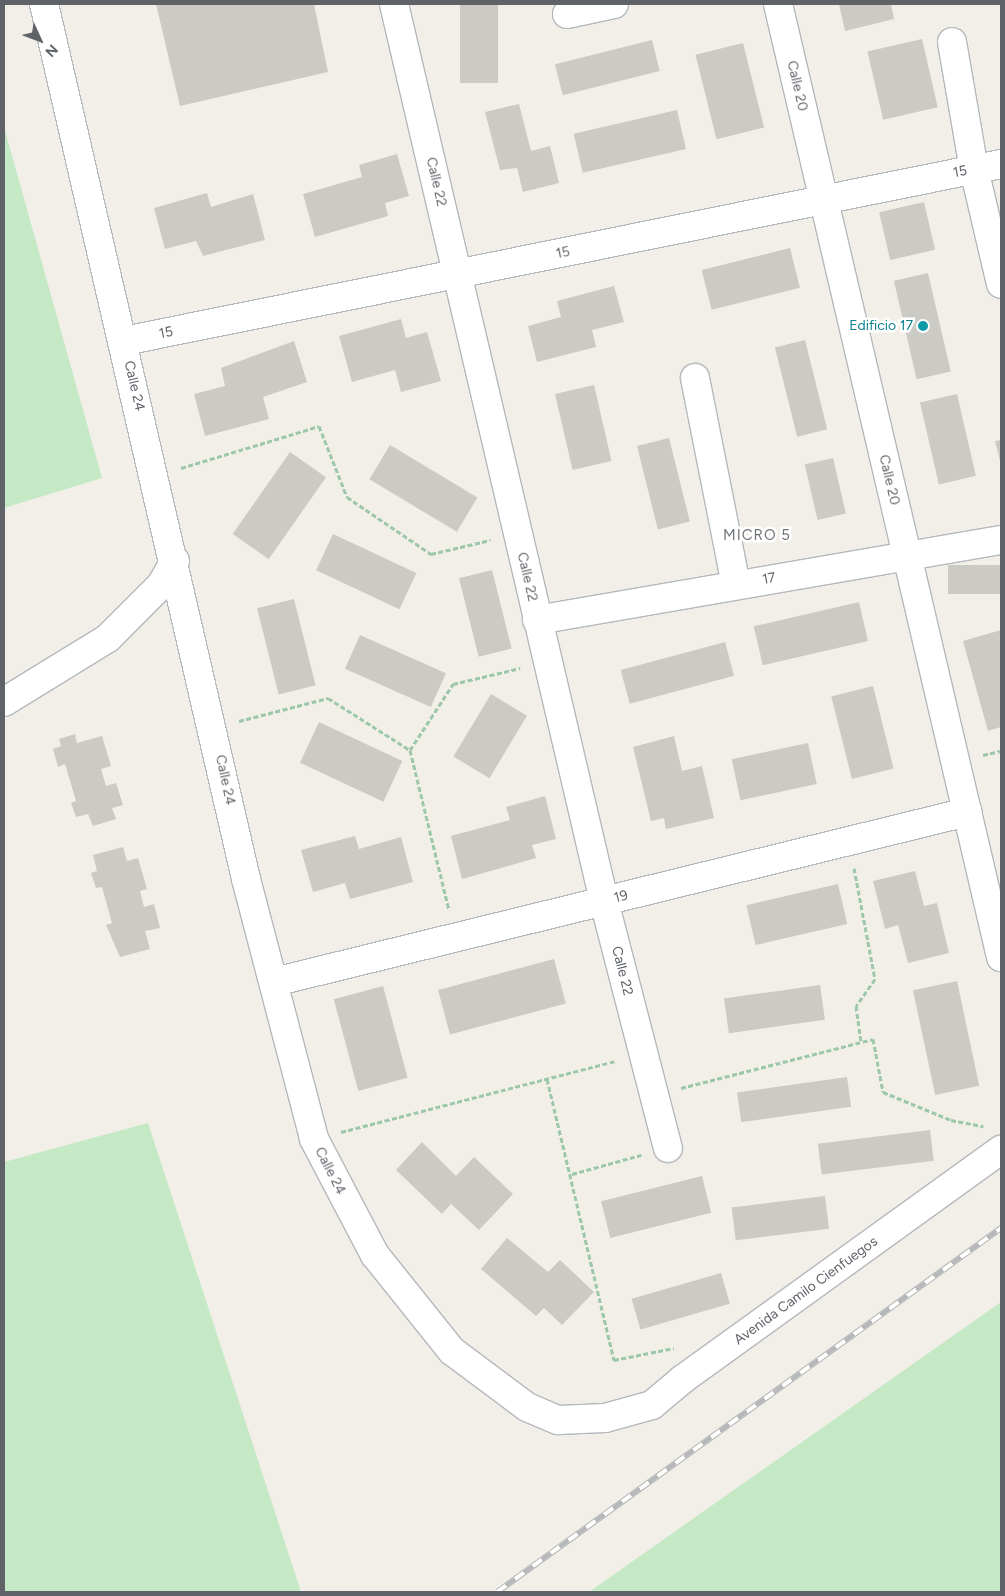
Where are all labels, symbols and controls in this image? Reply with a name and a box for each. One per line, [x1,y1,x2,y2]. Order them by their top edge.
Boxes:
north arrow [15,15,65,65]
text: N [41,41,61,60]
street label: Calle 20 [783,59,811,113]
street label: Calle 22 [422,156,450,208]
street label: 15 [952,162,968,182]
street label: 15 [555,243,571,263]
place label: Edificio 17 [849,318,913,334]
marker: Edificio 17 [917,320,929,332]
street label: 15 [158,323,174,343]
street label: Calle 24 [120,359,148,413]
street label: Calle 20 [875,453,903,507]
district label: MICRO 5 [722,527,792,545]
street label: Calle 22 [513,551,541,603]
street label: 17 [761,570,777,588]
street label: Calle 24 [211,753,239,807]
street label: 19 [612,887,630,907]
street label: Calle 22 [608,945,636,997]
street label: Calle 24 [311,1144,349,1198]
street label: Avenida Camilo Cienfuegos [731,1233,881,1349]

